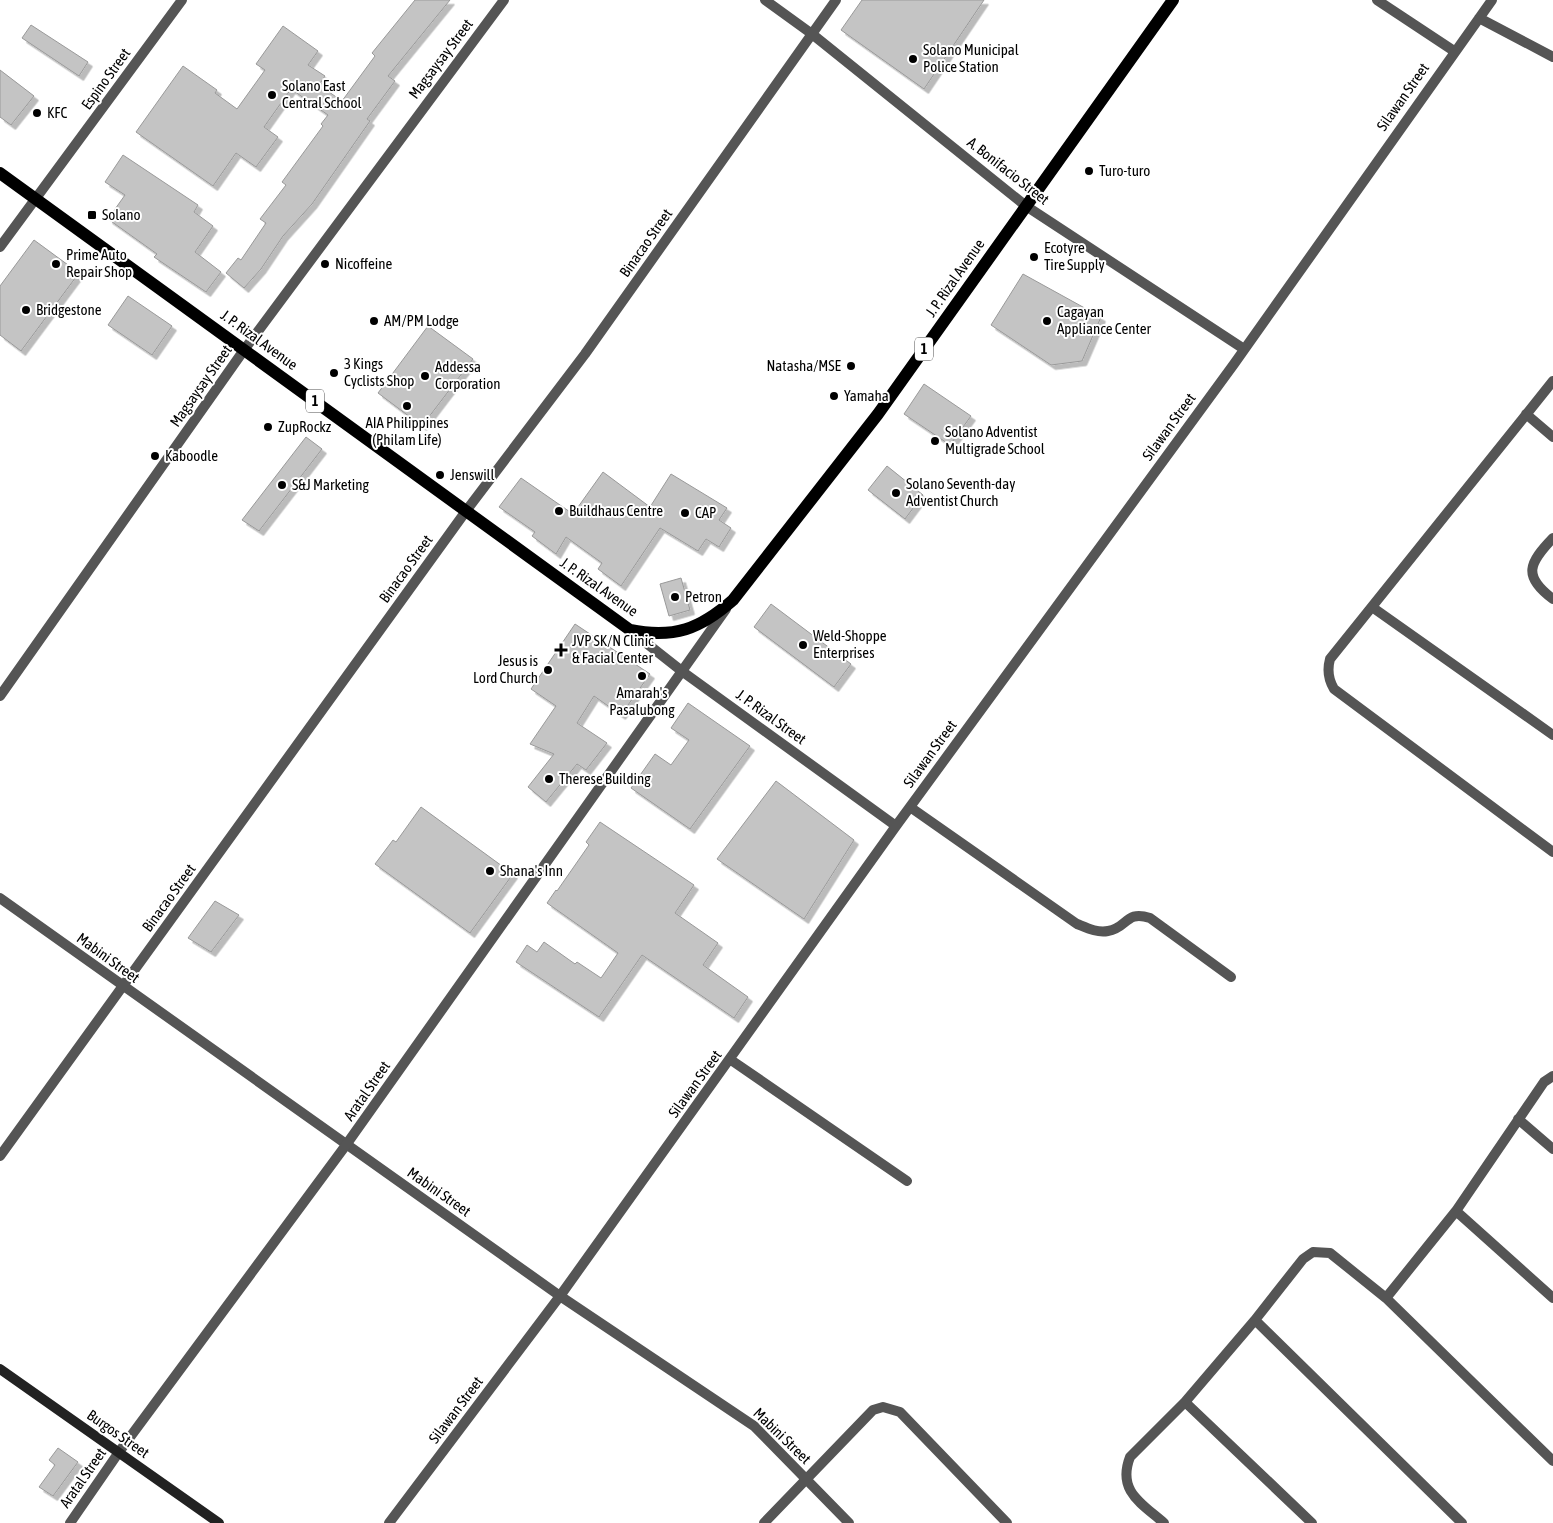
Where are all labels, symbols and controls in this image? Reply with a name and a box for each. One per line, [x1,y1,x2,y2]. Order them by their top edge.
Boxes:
street label: Magsaysay Street [405,16,476,102]
place label: Solano Municipal Police Station [923,41,1019,75]
street label: Espino Street [78,45,133,113]
marker: Solano Municipal Police Station [907,53,919,65]
street label: Silawan Street [1373,60,1432,134]
place label: Solano East Central School [282,77,362,111]
marker: Solano East Central School [266,89,278,101]
place label: KFC [47,104,67,121]
marker: KFC [31,107,43,119]
street label: A. Bonifacio Street [964,133,1053,208]
place label: Turo-turo [1099,162,1150,179]
marker: Turo-turo [1083,165,1095,177]
street label: Binacao Street [616,205,675,280]
place label: Solano [102,206,141,223]
marker: Solano [86,209,98,221]
street label: J. P. Rizal Avenue [922,236,988,320]
place label: Ecotyre Tire Supply [1044,239,1105,273]
place label: Prime Auto Repair Shop [66,246,132,280]
marker: Ecotyre Tire Supply [1028,251,1040,263]
place label: Nicoffeine [335,255,393,272]
marker: Prime Auto Repair Shop [50,258,62,270]
marker: Nicoffeine [319,258,331,270]
place label: Bridgestone [36,301,102,318]
place label: Cagayan Appliance Center [1057,303,1151,337]
marker: Bridgestone [20,304,32,316]
street label: J. P. Rizal Avenue [218,306,301,373]
place label: AM/PM Lodge [384,312,459,329]
marker: AM/PM Lodge [368,315,380,327]
marker: Cagayan Appliance Center [1041,315,1053,327]
road number: 1 [915,338,933,360]
street label: Magsaysay Street [166,342,235,430]
place label: 3 Kings Cyclists Shop [344,355,414,389]
place label: Natasha/MSE [767,357,842,374]
place label: Addessa Corporation [435,358,501,392]
marker: Natasha/MSE [845,360,857,372]
marker: 3 Kings Cyclists Shop [328,367,340,379]
marker: Addessa Corporation [419,370,431,382]
place label: Yamaha [844,387,889,404]
road number: 1 [306,390,324,412]
marker: Yamaha [828,390,840,402]
street label: Silawan Street [1139,390,1199,464]
marker: AIA Philippines (Philam Life) [401,400,413,412]
place label: AIA Philippines (Philam Life) [365,414,449,448]
place label: ZupRockz [278,418,332,435]
marker: ZupRockz [262,421,274,433]
place label: Solano Adventist Multigrade School [945,423,1045,457]
marker: Solano Adventist Multigrade School [929,435,941,447]
place label: Kaboodle [165,447,218,464]
marker: Kaboodle [149,450,161,462]
place label: Jenswill [450,466,495,483]
marker: Jenswill [434,469,446,481]
place label: Solano Seventh-day Adventist Church [906,475,1015,509]
place label: S&J Marketing [292,476,370,493]
marker: S&J Marketing [276,479,288,491]
marker: Solano Seventh-day Adventist Church [890,487,902,499]
place label: Buildhaus Centre [569,502,663,519]
place label: CAP [695,504,716,521]
marker: Buildhaus Centre [553,505,565,517]
marker: CAP [679,507,691,519]
street label: Binacao Street [375,532,436,606]
street label: J. P. Rizal Avenue [557,554,641,620]
place label: Petron [685,588,722,605]
marker: Petron [669,591,681,603]
place label: Weld-Shoppe Enterprises [813,627,887,661]
place label: JVP SK/N Clinic & Facial Center [572,632,654,666]
marker: Weld-Shoppe Enterprises [797,639,809,651]
marker: JVP SK/N Clinic & Facial Center [554,643,568,657]
place label: Jesus is Lord Church [473,652,538,686]
marker: Jesus is Lord Church [542,664,554,676]
marker: Amarah's Pasalubong [636,670,648,682]
place label: Amarah's Pasalubong [609,684,675,718]
street label: J. P. Rizal Street [733,686,809,748]
street label: Silawan Street [900,717,960,791]
place label: Therese Building [559,770,651,787]
marker: Therese Building [543,773,555,785]
street label: Binacao Street [138,861,199,935]
place label: Shana's Inn [500,862,563,879]
marker: Shana's Inn [484,865,496,877]
street label: Mabini Street [74,929,143,986]
street label: Silawan Street [665,1047,725,1121]
street label: Aratal Street [340,1058,393,1124]
street label: Mabini Street [404,1164,474,1220]
street label: Silawan Street [425,1373,486,1446]
street label: Mabini Street [750,1404,815,1467]
street label: Burgos Street [84,1406,153,1461]
street label: Aratal Street [56,1445,109,1511]

